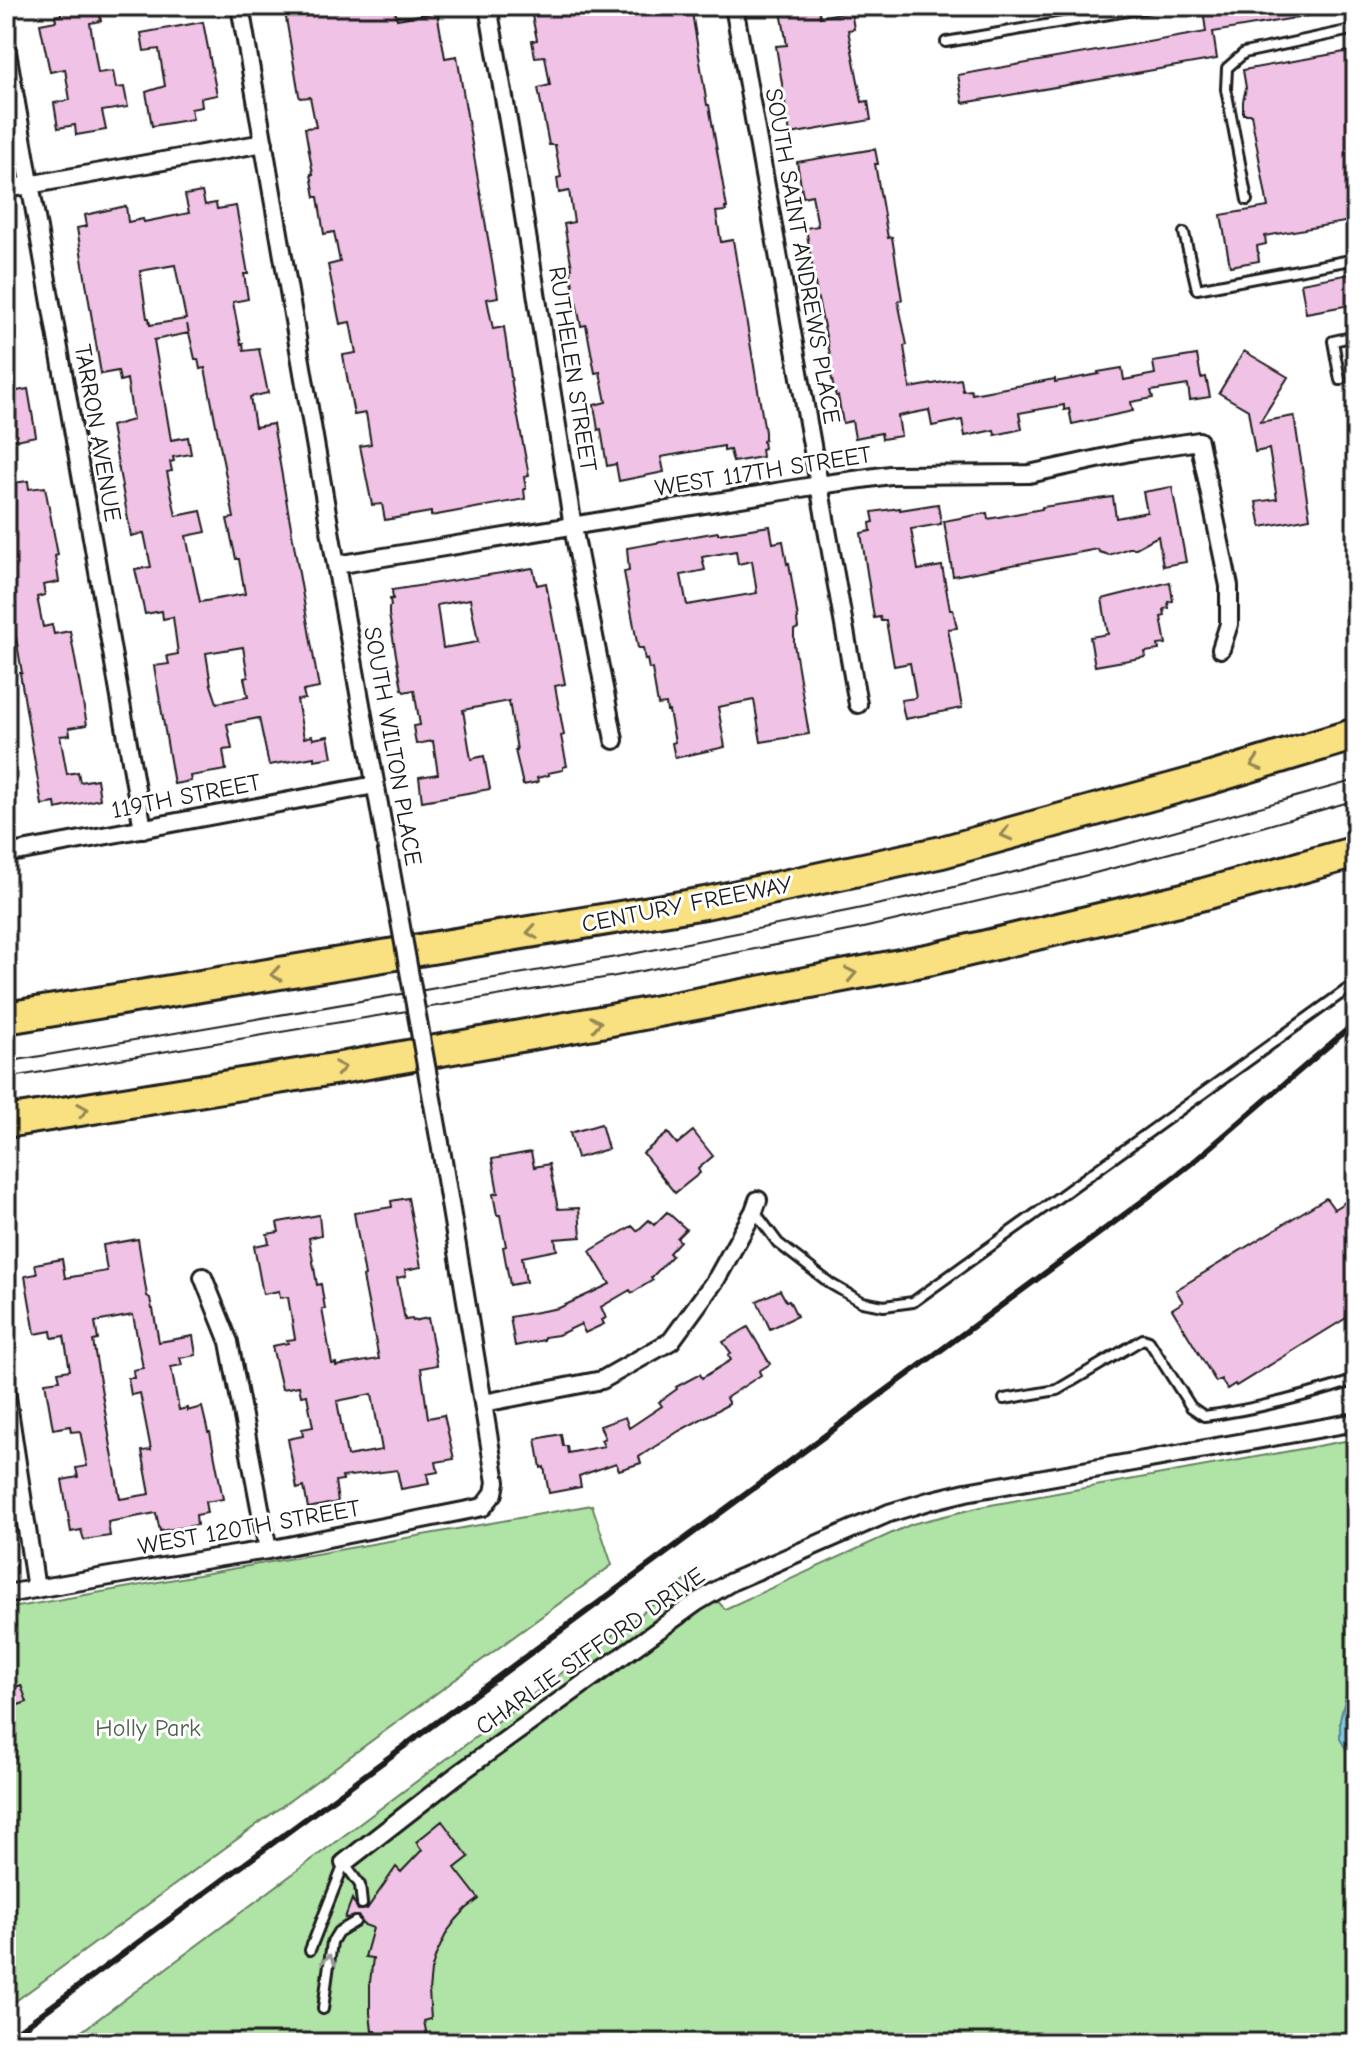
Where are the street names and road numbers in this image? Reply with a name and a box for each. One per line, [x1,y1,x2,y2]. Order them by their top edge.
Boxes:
street label: SOUTH SAINT ANDREWS PLACE [760,86,846,426]
street label: RUTHELEN STREET [543,265,603,474]
street label: TARRON AVENUE [69,342,127,524]
street label: WEST 117TH STREET [653,440,874,502]
street label: SOUTH WILTON PLACE [358,624,428,868]
street label: 119TH STREET [109,768,263,824]
street label: CENTURY FREEWAY [579,870,795,938]
street label: WEST 120TH STREET [136,1494,363,1560]
street label: CHARLIE SIFFORD DRIVE [470,1561,710,1741]

